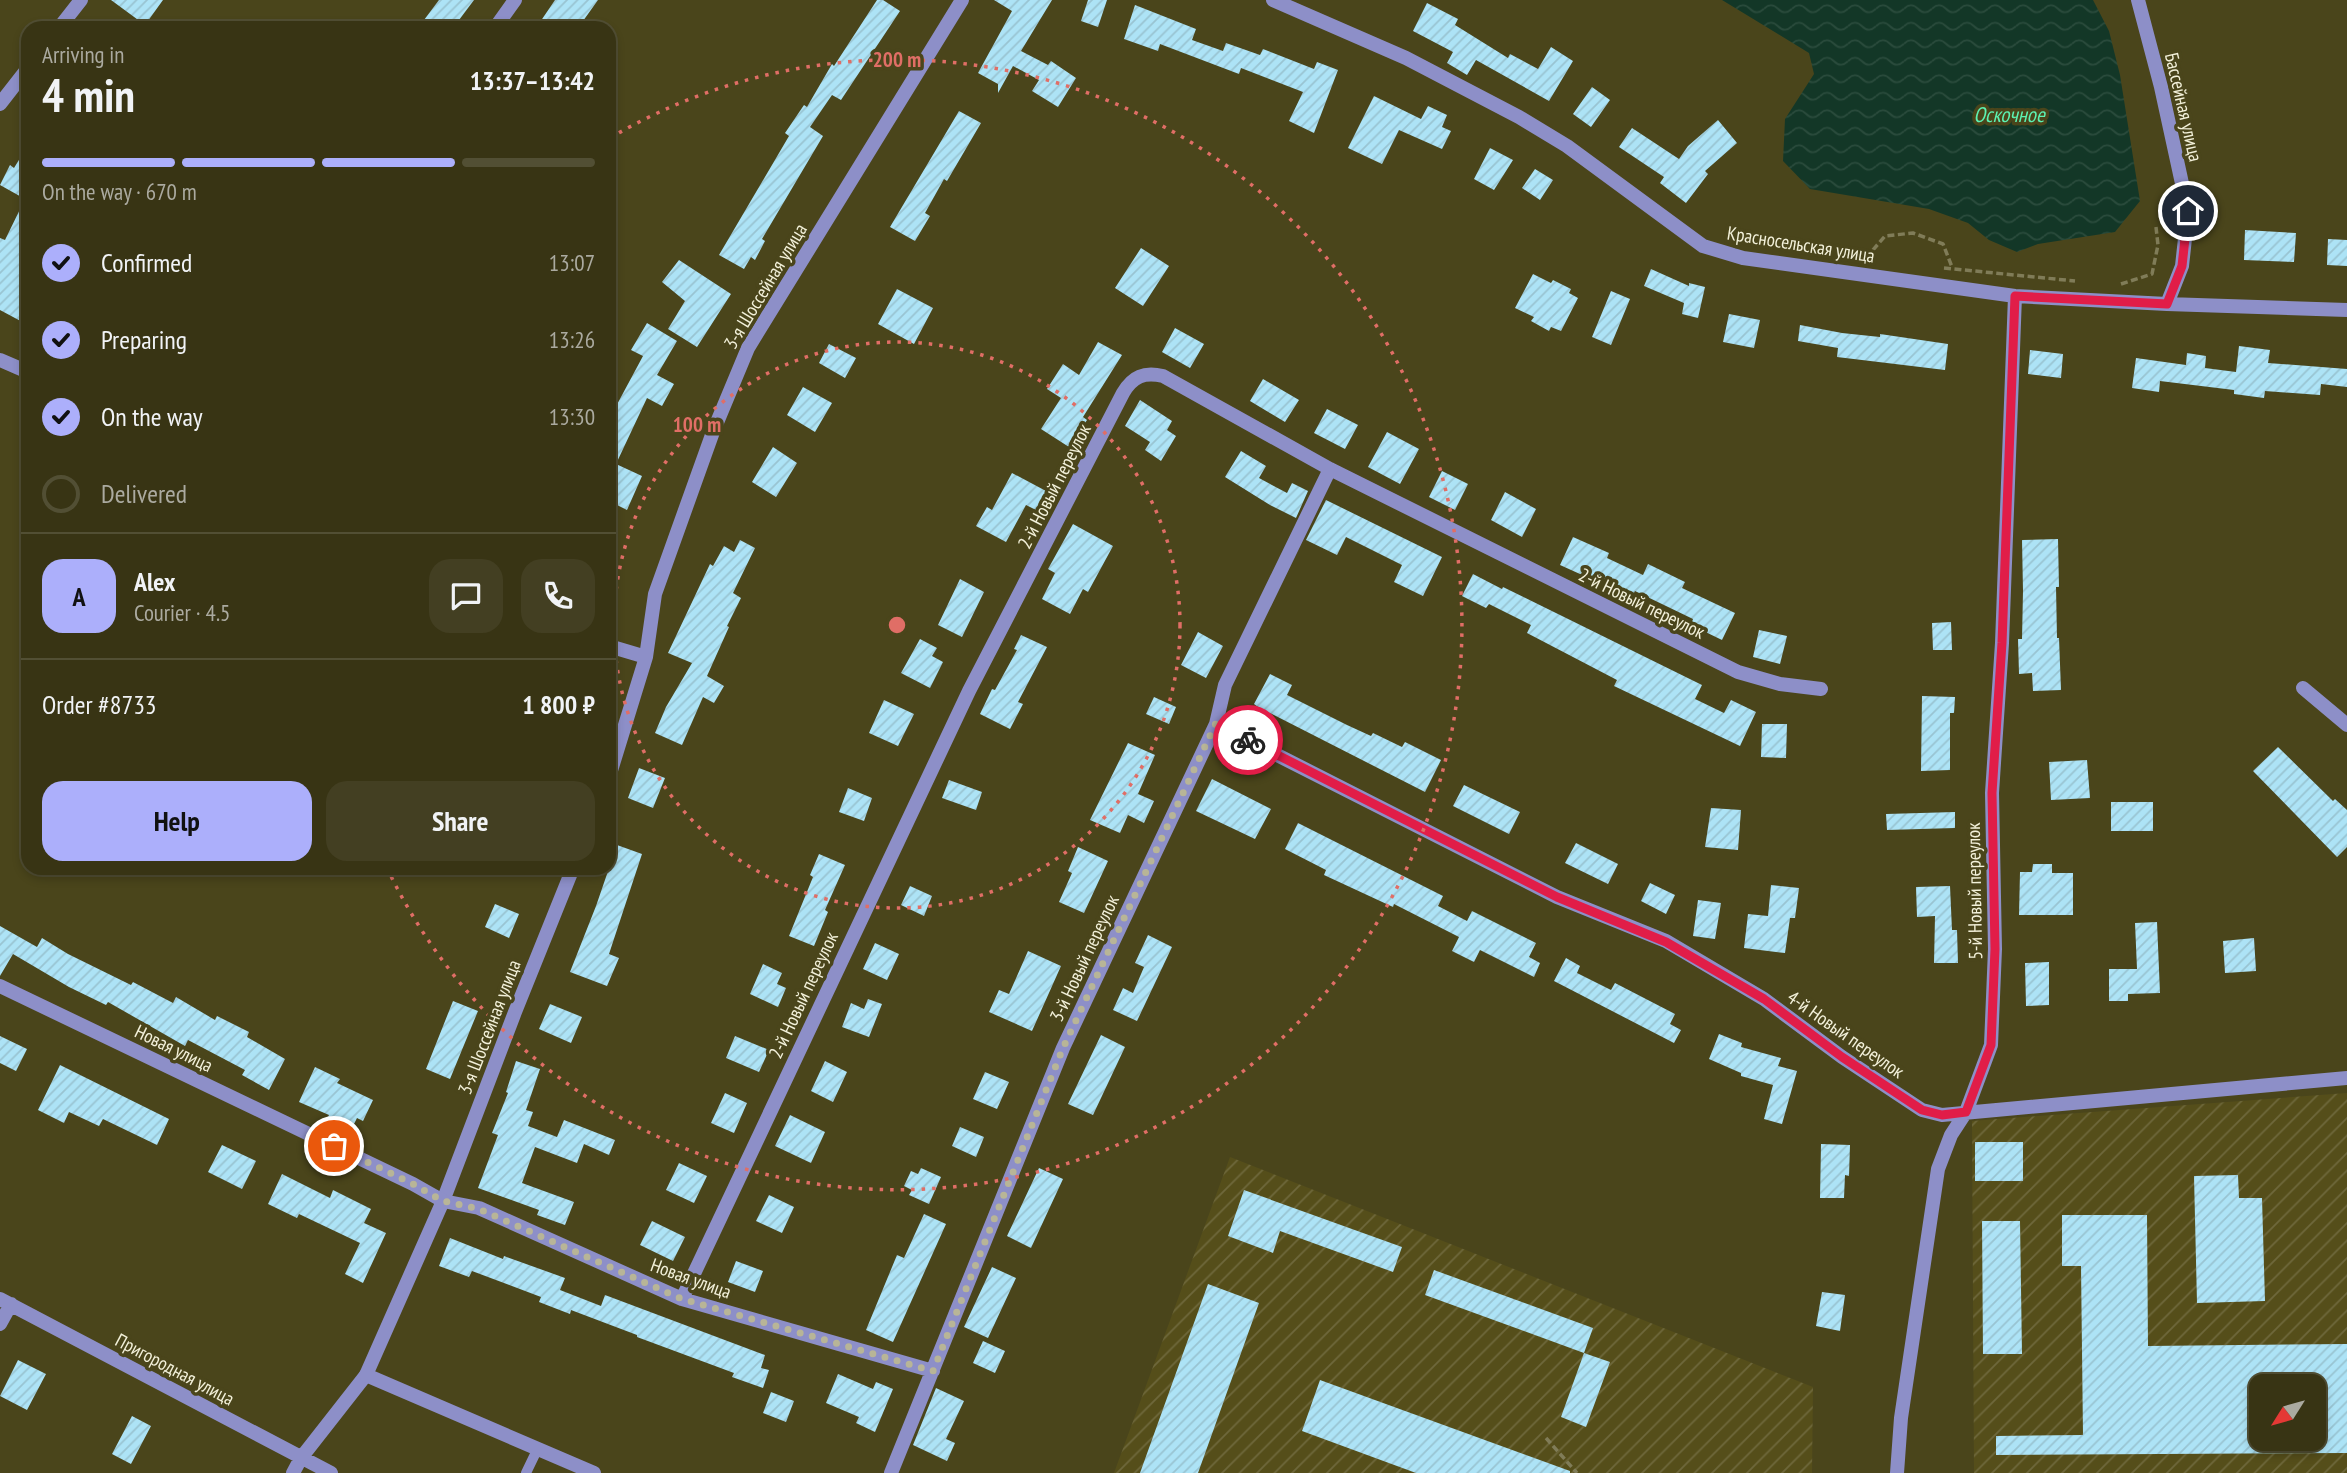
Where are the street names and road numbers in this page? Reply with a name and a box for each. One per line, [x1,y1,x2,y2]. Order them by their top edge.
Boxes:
street label: Бассейная улица [2160,50,2208,164]
street label: 3-я Шоссейная улица [718,219,812,353]
street label: Красносельская улица [1725,220,1877,268]
street label: 2-й Новый переулок [1012,419,1096,553]
street label: 2-й Новый переулок [1575,562,1709,644]
street label: 5-й Новый переулок [1961,822,1987,960]
street label: 3-й Новый переулок [1044,890,1124,1025]
street label: 2-й Новый переулок [763,927,843,1062]
street label: 3-я Шоссейная улица [452,956,526,1098]
street label: 4-й Новый переулок [1783,985,1910,1084]
street label: Новая улица [131,1019,217,1077]
street label: Новая улица [647,1252,735,1304]
street label: Пригородная улица [111,1328,239,1410]

